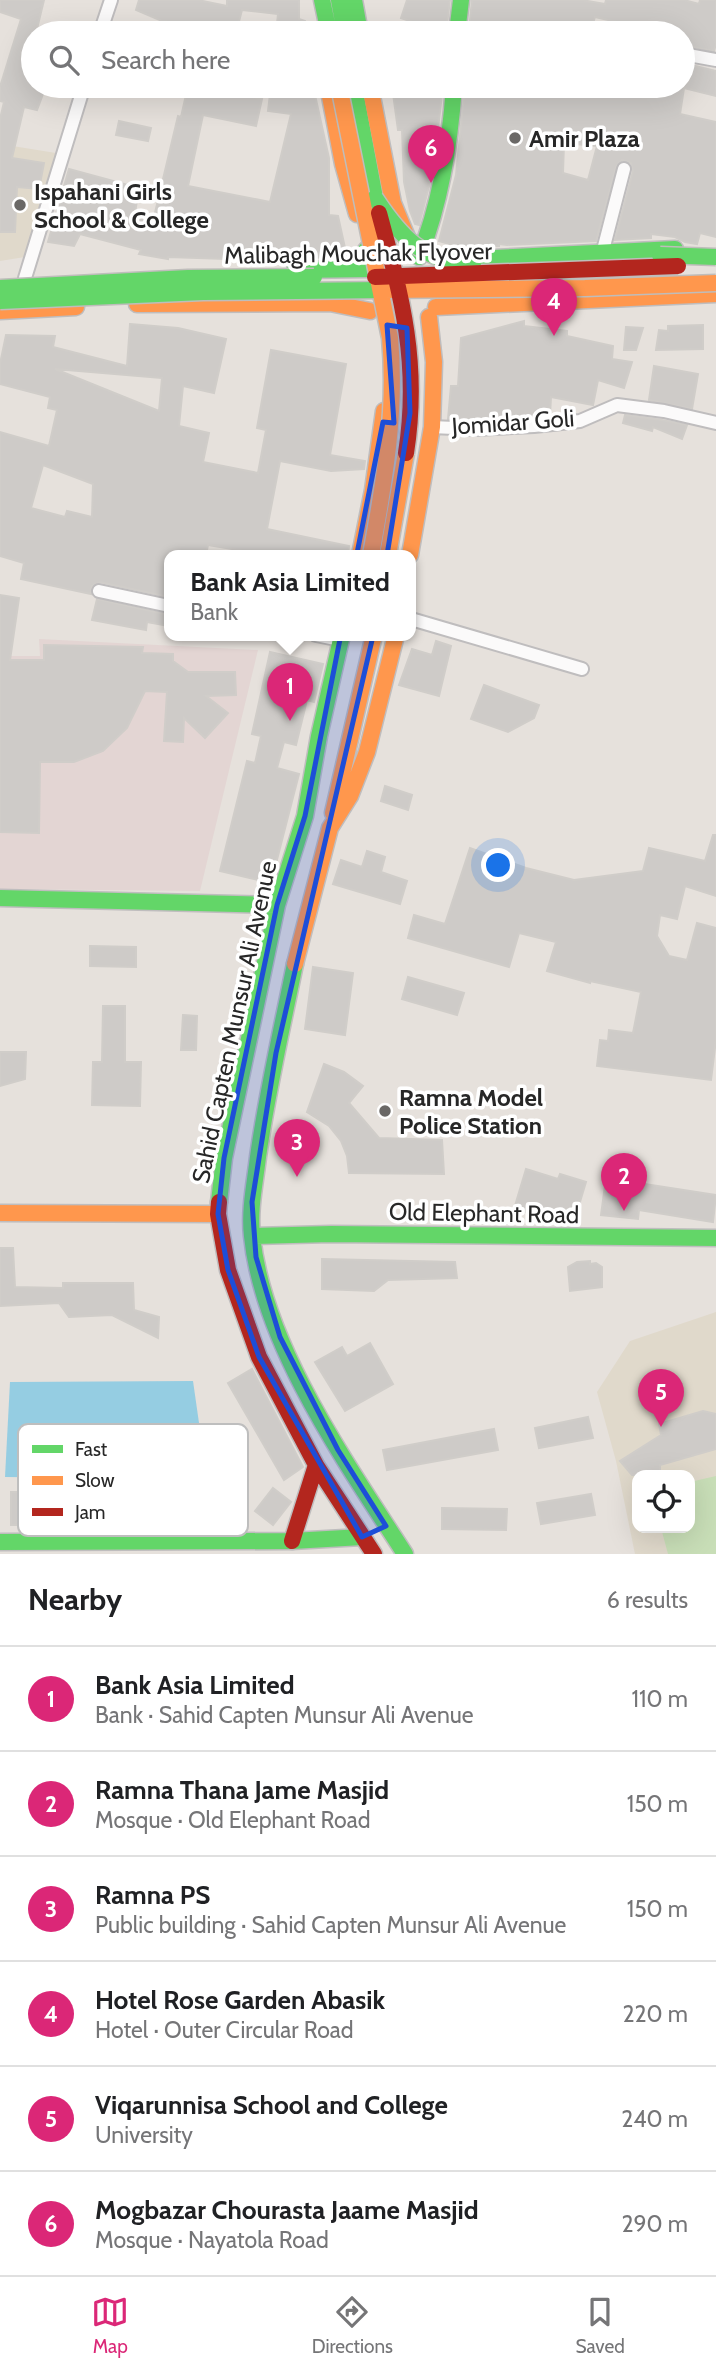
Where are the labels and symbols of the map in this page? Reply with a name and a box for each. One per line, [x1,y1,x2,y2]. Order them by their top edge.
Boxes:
place label: Amir Plaza [529,124,640,153]
pin: 6 [408,125,454,183]
marker: Amir Plaza [507,130,523,146]
place label: Ispahani Girls School & College [34,177,209,234]
marker: Ispahani Girls School & College [12,197,28,213]
street label: Malibagh Mouchak Flyover [224,236,493,270]
pin: 4 [531,278,577,336]
street label: Jomidar Goli [450,403,575,441]
pin: 1 [267,663,313,721]
your location [481,848,515,882]
street label: Sahid Capten Munsur Ali Avenue [186,858,282,1186]
place label: Ramna Model Police Station [399,1083,543,1140]
marker: Ramna Model Police Station [377,1103,393,1119]
pin: 3 [274,1119,320,1177]
pin: 2 [601,1153,647,1211]
street label: Old Elephant Road [389,1197,579,1229]
pin: 5 [638,1369,684,1427]
legend [18,1424,248,1536]
text: Fast [75,1438,108,1461]
text: Slow [75,1469,115,1492]
text: Jam [74,1501,105,1524]

